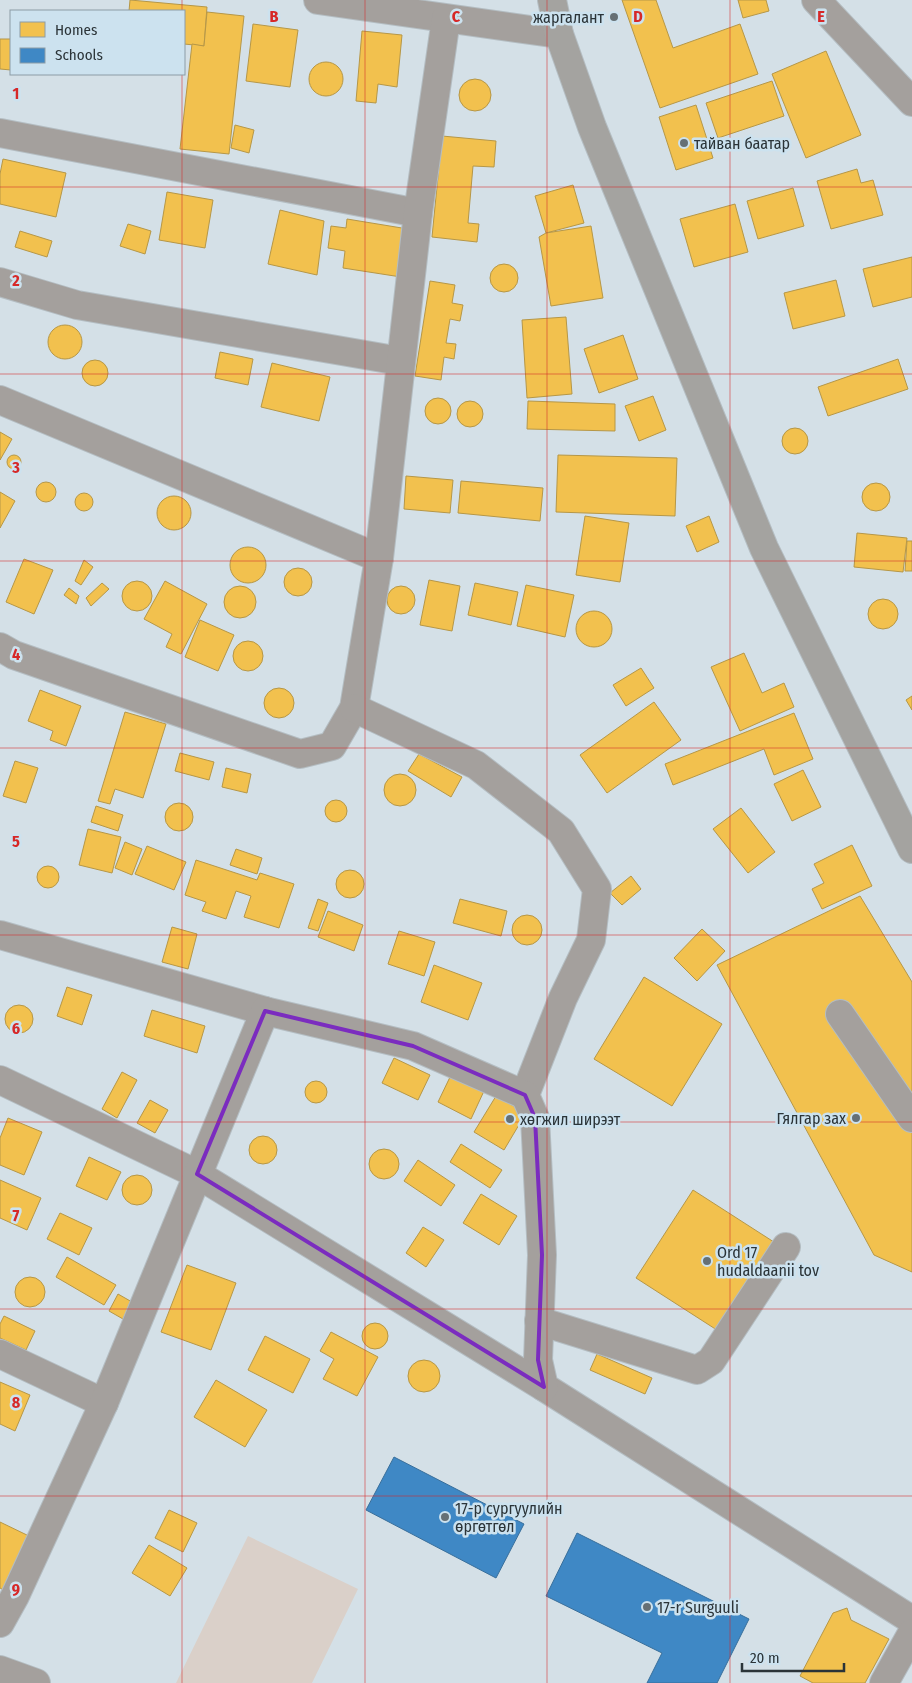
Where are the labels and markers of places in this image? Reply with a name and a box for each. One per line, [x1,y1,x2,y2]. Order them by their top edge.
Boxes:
place label: жаргалант [533,8,604,27]
marker: жаргалант [608,11,620,23]
place label: тайван баатар [694,134,790,153]
marker: тайван баатар [678,137,690,149]
place label: Гялгар зах [777,1109,846,1128]
place label: хөгжил ширээт [520,1110,621,1129]
marker: Гялгар зах [850,1112,862,1124]
marker: хөгжил ширээт [504,1113,516,1125]
place label: Ord 17 hudaldaanii tov [717,1243,819,1280]
marker: Ord 17 hudaldaanii tov [701,1255,713,1267]
place label: 17-р сургуулийн өргөтгөл [455,1499,563,1536]
marker: 17-р сургуулийн өргөтгөл [439,1511,451,1523]
place label: 17-r Surguuli [657,1598,739,1617]
marker: 17-r Surguuli [641,1601,653,1613]

